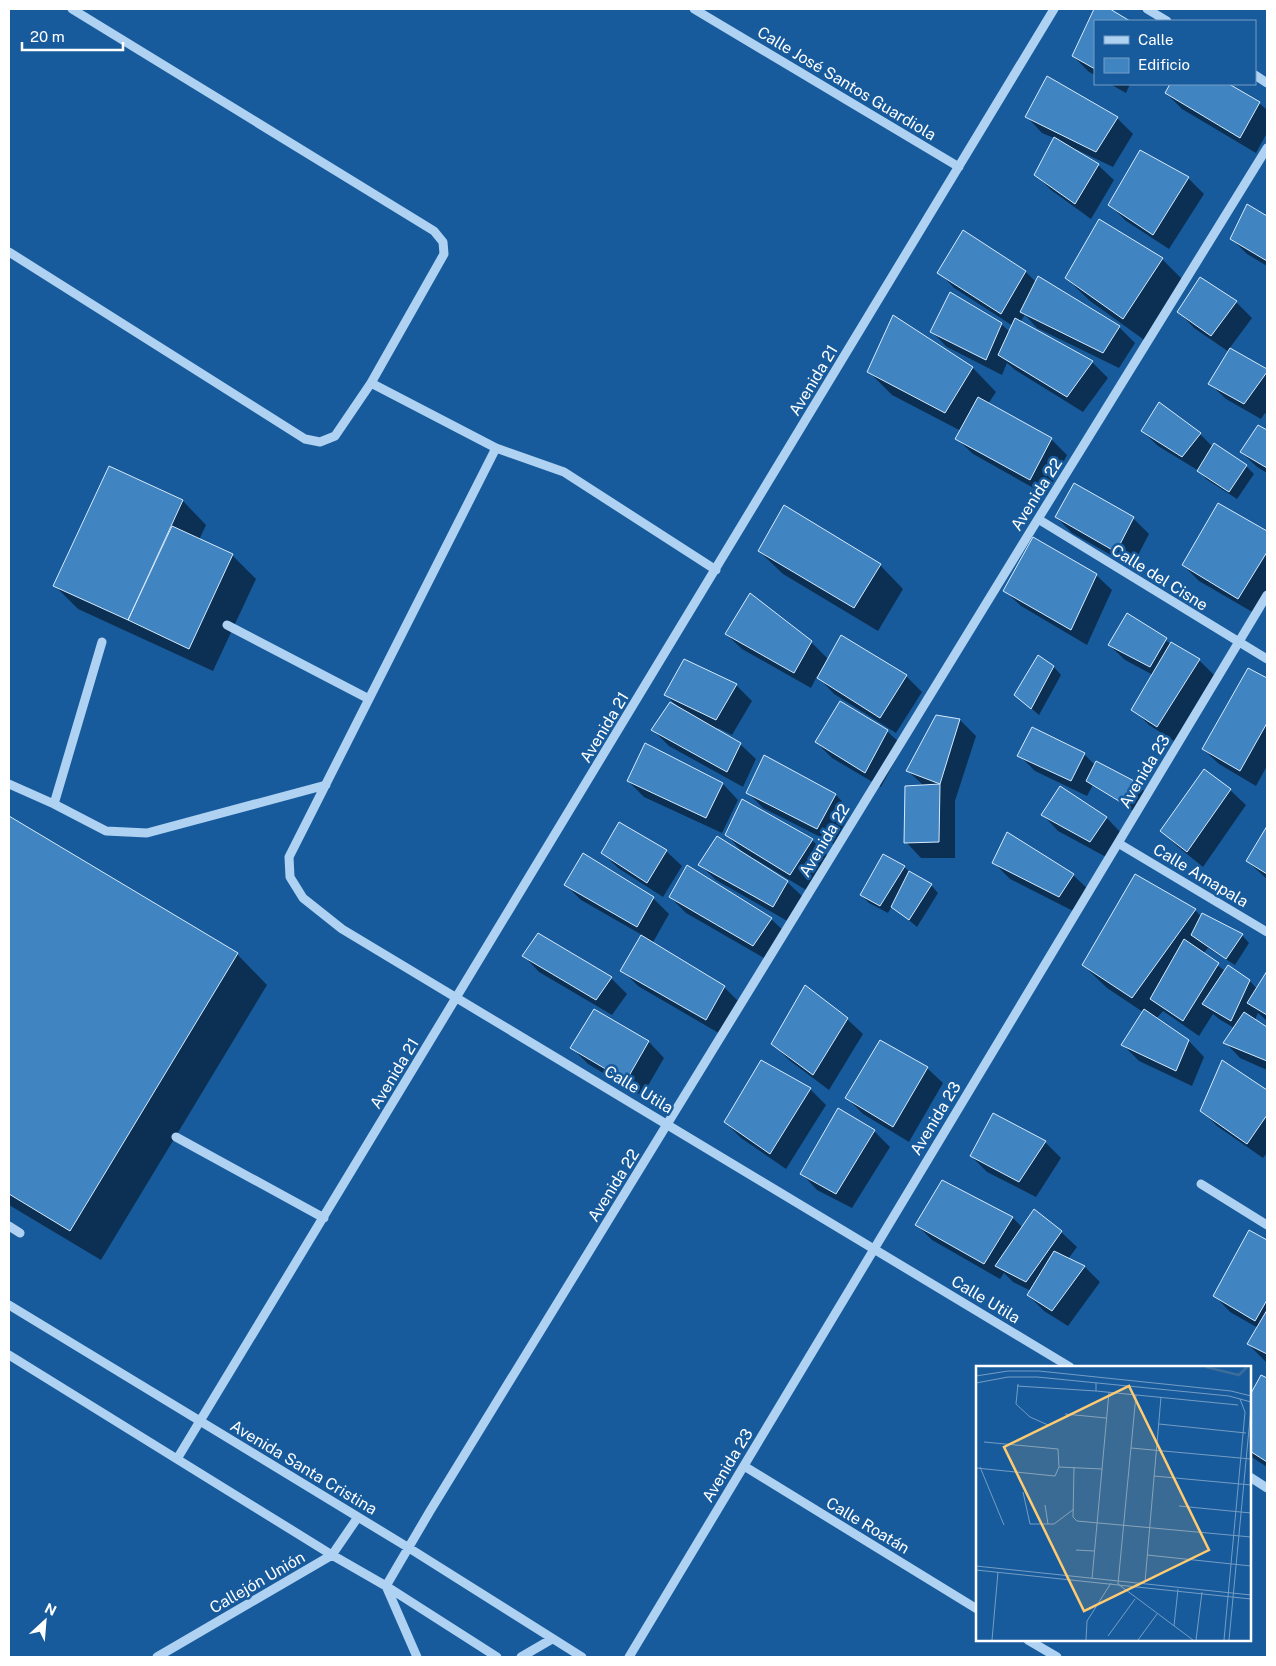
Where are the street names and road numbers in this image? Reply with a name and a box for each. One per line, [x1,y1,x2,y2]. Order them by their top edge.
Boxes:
street label: Calle José Santos Guardiola [754,22,940,144]
street label: Avenida 21 [785,342,842,419]
street label: Avenida 22 [1007,454,1066,534]
street label: Calle del Cisne [1108,540,1211,615]
street label: Avenida 21 [576,689,633,766]
street label: Avenida 23 [1115,731,1174,811]
street label: Avenida 22 [795,800,854,880]
street label: Calle Amapala [1150,840,1252,911]
street label: Avenida 21 [366,1035,423,1112]
street label: Calle Utila [601,1061,677,1117]
street label: Avenida 23 [906,1078,965,1158]
street label: Avenida 22 [584,1145,643,1225]
street label: Calle Utila [948,1271,1024,1327]
street label: Avenida Santa Cristina [227,1416,380,1519]
street label: Avenida 23 [698,1425,757,1505]
street label: Calle Roatán [823,1493,913,1558]
street label: Callejón Unión [206,1547,308,1617]

